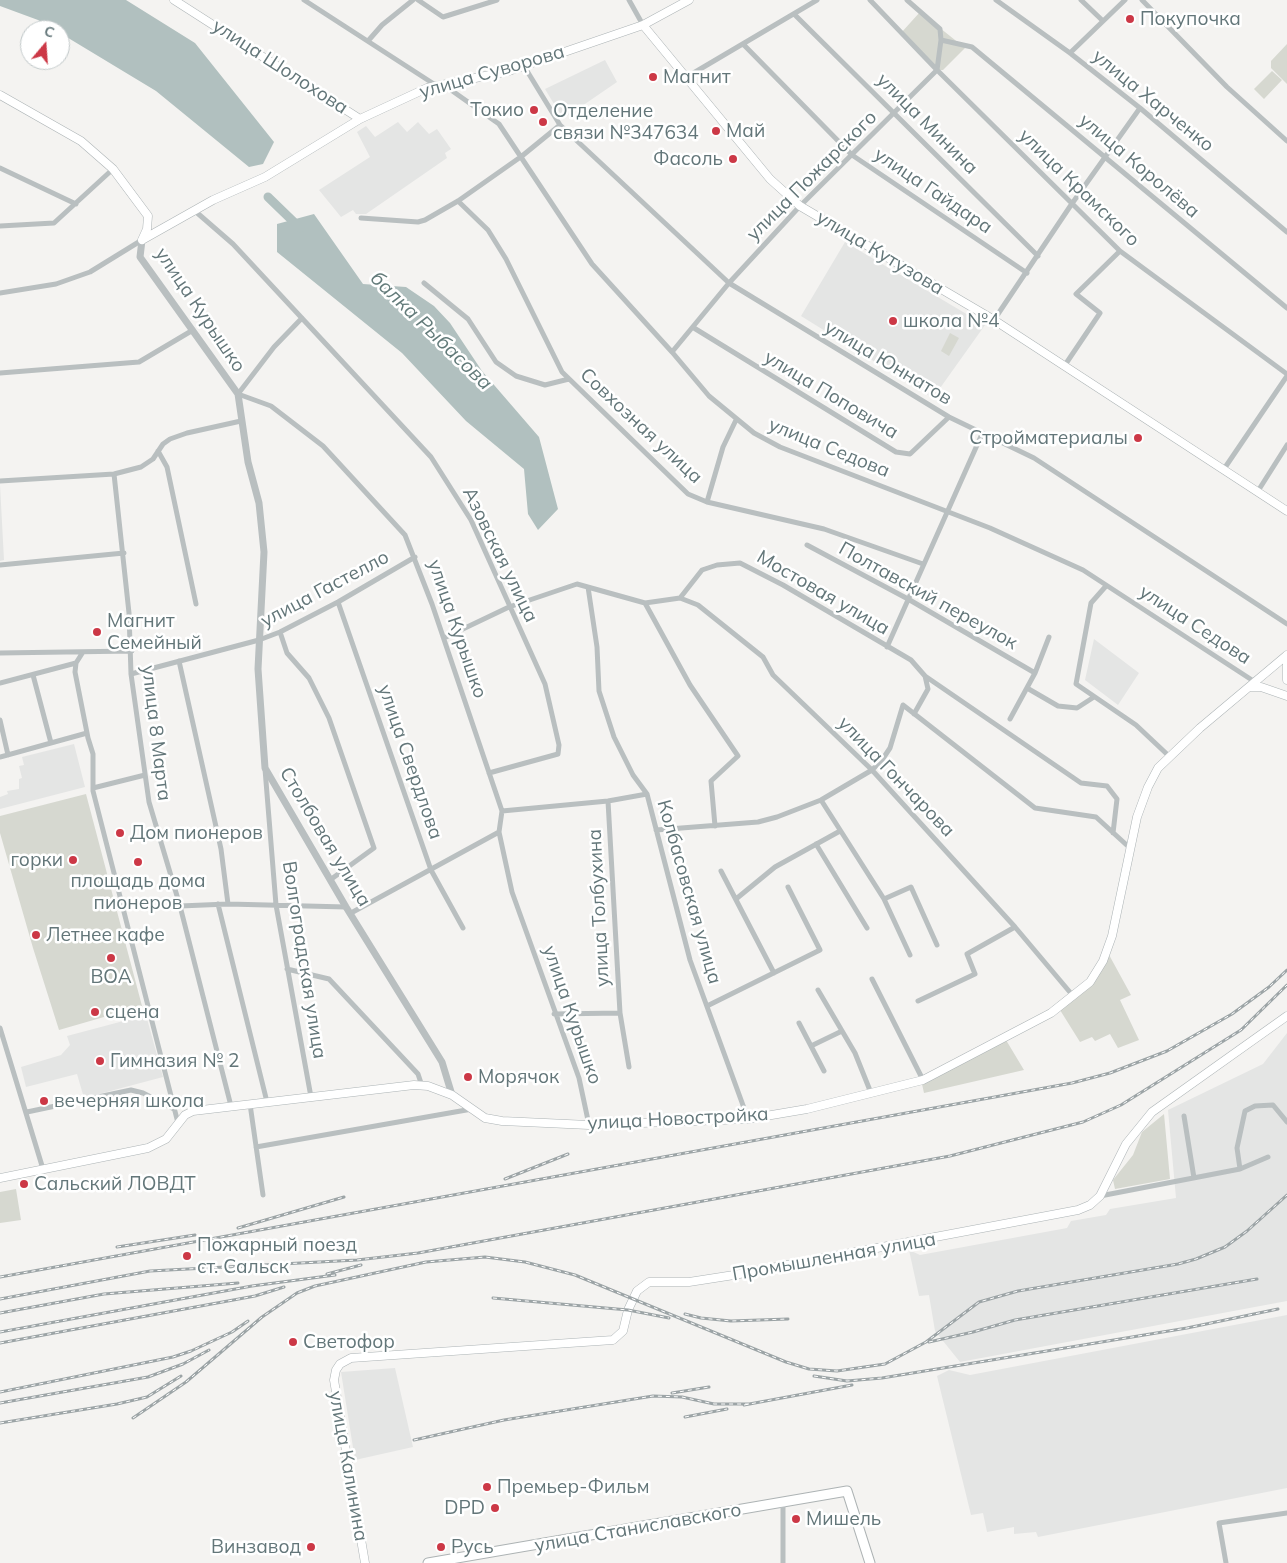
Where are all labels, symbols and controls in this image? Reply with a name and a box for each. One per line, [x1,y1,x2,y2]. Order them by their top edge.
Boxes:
place label: Покупочка [1140,8,1241,30]
marker: Покупочка [1124,13,1136,25]
street label: улица Шолохова [208,15,352,119]
north arrow [20,20,70,70]
text: С [42,22,57,42]
street label: улица Суворова [417,40,567,104]
street label: улица Харченко [1088,45,1218,157]
place label: Магнит [663,66,731,88]
street label: улица Минина [872,69,982,179]
marker: Магнит [647,71,659,83]
place label: Токио [470,99,524,121]
place label: Отделение связи №347634 [553,100,699,144]
marker: Токио [528,104,540,116]
street label: улица Пожарского [742,106,882,246]
street label: улица Королёва [1074,109,1204,223]
marker: Отделение связи №347634 [537,116,549,128]
place label: Май [726,120,765,142]
marker: Май [710,125,722,137]
street label: улица Крамского [1014,125,1144,251]
street label: улица Гайдара [870,143,996,239]
place label: Фасоль [653,148,723,170]
marker: Фасоль [727,153,739,165]
street label: улица Кутузова [812,206,948,300]
street label: улица Курышко [150,243,250,377]
water label: балка Рыбасова [365,267,497,395]
place label: школа №4 [903,310,999,332]
marker: школа №4 [887,315,899,327]
street label: улица Юннатов [820,316,956,410]
street label: улица Поповича [760,346,902,444]
street label: Совхозная улица [575,363,707,489]
street label: улица Седова [765,413,893,483]
place label: Стройматериалы [969,427,1128,449]
marker: Стройматериалы [1132,432,1144,444]
street label: Азовская улица [457,484,543,626]
street label: Полтавский переулок [835,537,1021,655]
street label: улица Гастелло [257,546,393,632]
street label: Мостовая улица [753,546,893,640]
street label: улица Курышко [423,557,491,701]
street label: улица Седова [1135,580,1255,670]
place label: Магнит Семейный [107,610,202,654]
marker: Магнит Семейный [91,626,103,638]
street label: улица 8 Марта [136,664,176,802]
street label: улица Свердлова [373,682,447,842]
street label: улица Гончарова [833,712,959,842]
street label: Столбовая улица [274,763,376,911]
street label: Колбасовская улица [652,797,726,987]
place label: Дом пионеров [130,822,263,844]
marker: Дом пионеров [114,827,126,839]
street label: улица Толбухина [583,828,615,988]
place label: горки [10,849,63,871]
marker: горки [67,854,79,866]
marker: площадь дома пионеров [132,856,144,868]
street label: Волгоградская улица [277,860,331,1060]
place label: площадь дома пионеров [70,870,206,914]
place label: Летнее кафе [46,924,165,946]
marker: Летнее кафе [30,929,42,941]
street label: улица Курышко [538,943,606,1087]
marker: ВОА [105,952,117,964]
place label: ВОА [90,966,132,988]
place label: сцена [105,1001,160,1023]
marker: сцена [89,1006,101,1018]
place label: Гимназия № 2 [110,1050,239,1072]
marker: Гимназия № 2 [94,1055,106,1067]
place label: Морячок [478,1066,559,1088]
marker: Морячок [462,1071,474,1083]
place label: вечерняя школа [54,1090,204,1112]
marker: вечерняя школа [38,1095,50,1107]
street label: улица Новостройка [587,1103,769,1135]
place label: Сальский ЛОВДТ [34,1173,196,1195]
marker: Сальский ЛОВДТ [18,1178,30,1190]
street label: Промышленная улица [730,1228,938,1286]
place label: Пожарный поезд ст. Сальск [197,1234,357,1278]
marker: Пожарный поезд ст. Сальск [181,1250,193,1262]
place label: Светофор [303,1331,395,1353]
marker: Светофор [287,1336,299,1348]
street label: улица Калинина [324,1389,372,1543]
place label: Премьер-Фильм [497,1476,650,1498]
marker: Премьер-Фильм [481,1481,493,1493]
place label: DPD [444,1497,485,1519]
street label: улица Станиславского [533,1499,743,1557]
marker: DPD [489,1502,501,1514]
place label: Мишель [806,1508,881,1530]
marker: Мишель [790,1513,802,1525]
place label: Винзавод [211,1536,301,1558]
place label: Русь [451,1536,494,1558]
marker: Винзавод [305,1541,317,1553]
marker: Русь [435,1541,447,1553]

